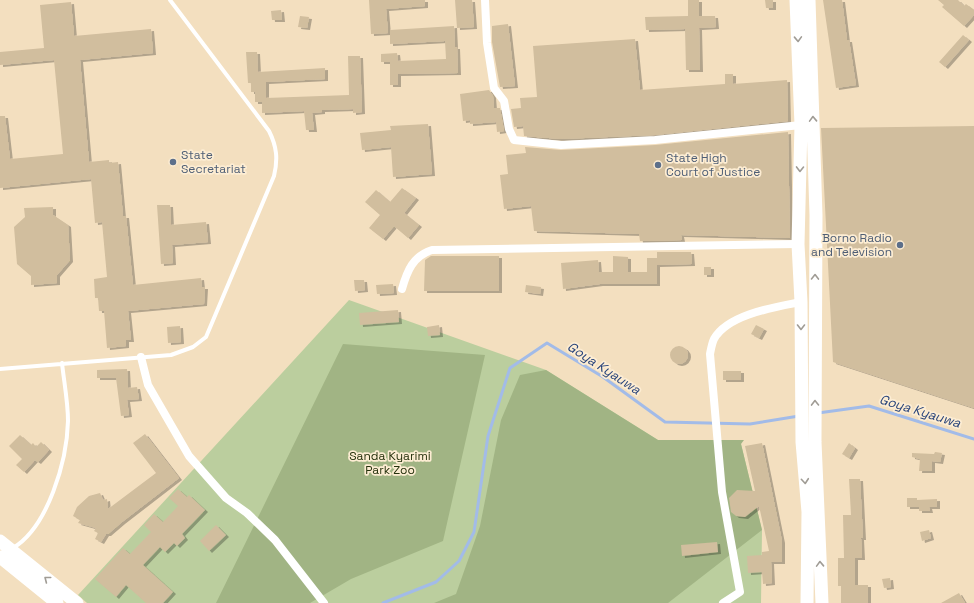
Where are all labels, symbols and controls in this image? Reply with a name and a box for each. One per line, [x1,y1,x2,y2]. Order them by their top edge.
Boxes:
one-way arrow [793,36,802,42]
one-way arrow [809,116,818,122]
place label: State Secretariat [181,147,246,177]
place label: State High Court of Justice [666,150,760,180]
marker: State Secretariat [168,157,178,167]
marker: State High Court of Justice [653,160,663,170]
one-way arrow [796,166,804,172]
place label: Borno Radio and Television [811,230,892,260]
marker: Borno Radio and Television [895,240,905,250]
one-way arrow [811,274,819,280]
one-way arrow [797,324,805,330]
water label: Goya Kyauwa [564,338,644,398]
water label: Goya Kyauwa [877,391,963,432]
one-way arrow [811,400,819,406]
park label: Sanda Kyarimi Park Zoo [349,448,431,478]
one-way arrow [801,478,810,484]
one-way arrow [816,561,824,567]
one-way arrow [44,577,51,584]

